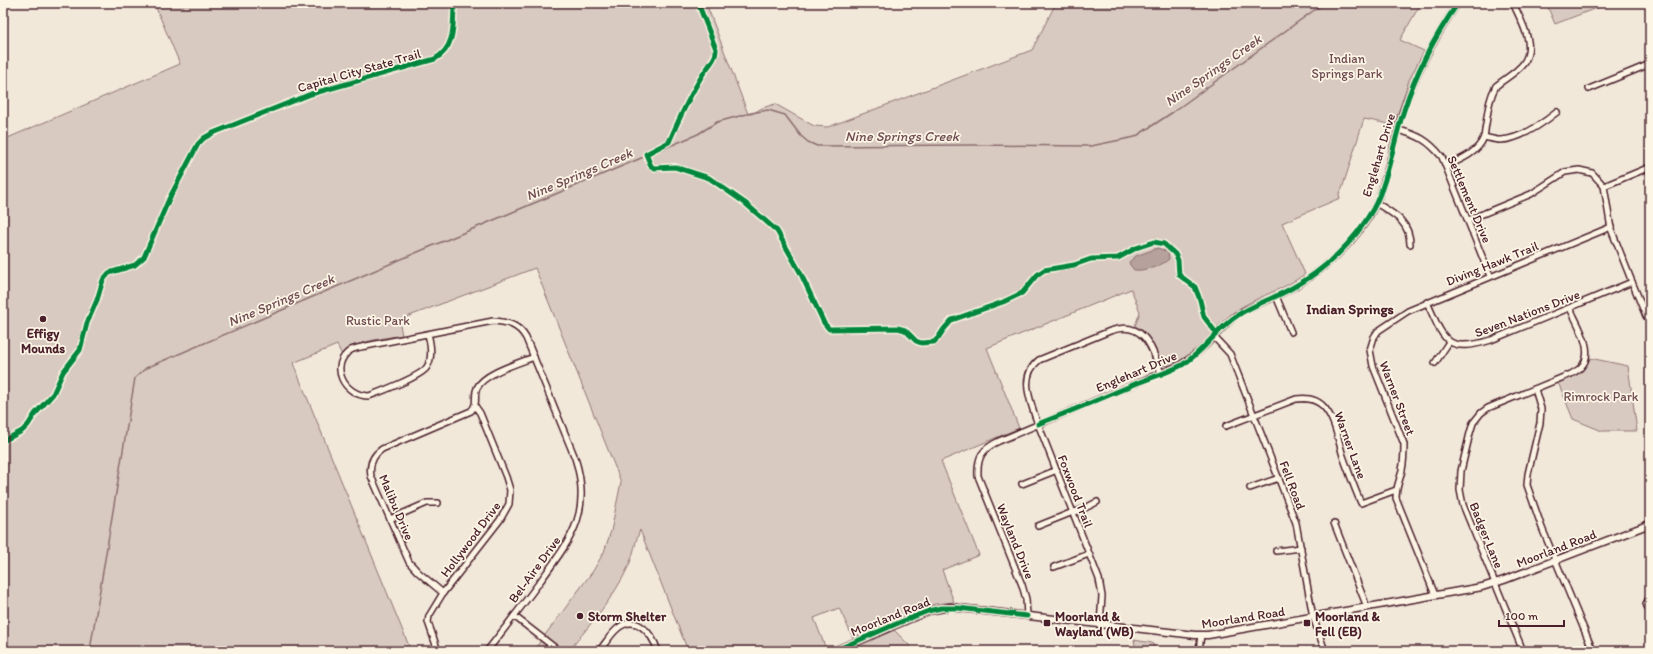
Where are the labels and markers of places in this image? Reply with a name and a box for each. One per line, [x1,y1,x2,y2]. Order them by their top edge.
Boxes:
marker: Effigy Mounds [38,314,48,324]
place label: Effigy Mounds [21,326,65,356]
place label: Storm Shelter [588,609,667,624]
place label: Moorland & Wayland (WB) [1055,609,1134,640]
place label: Moorland & Fell (EB) [1315,609,1381,640]
marker: Storm Shelter [575,611,585,621]
marker: Moorland & Wayland (WB) [1042,618,1052,628]
marker: Moorland & Fell (EB) [1302,618,1312,628]

